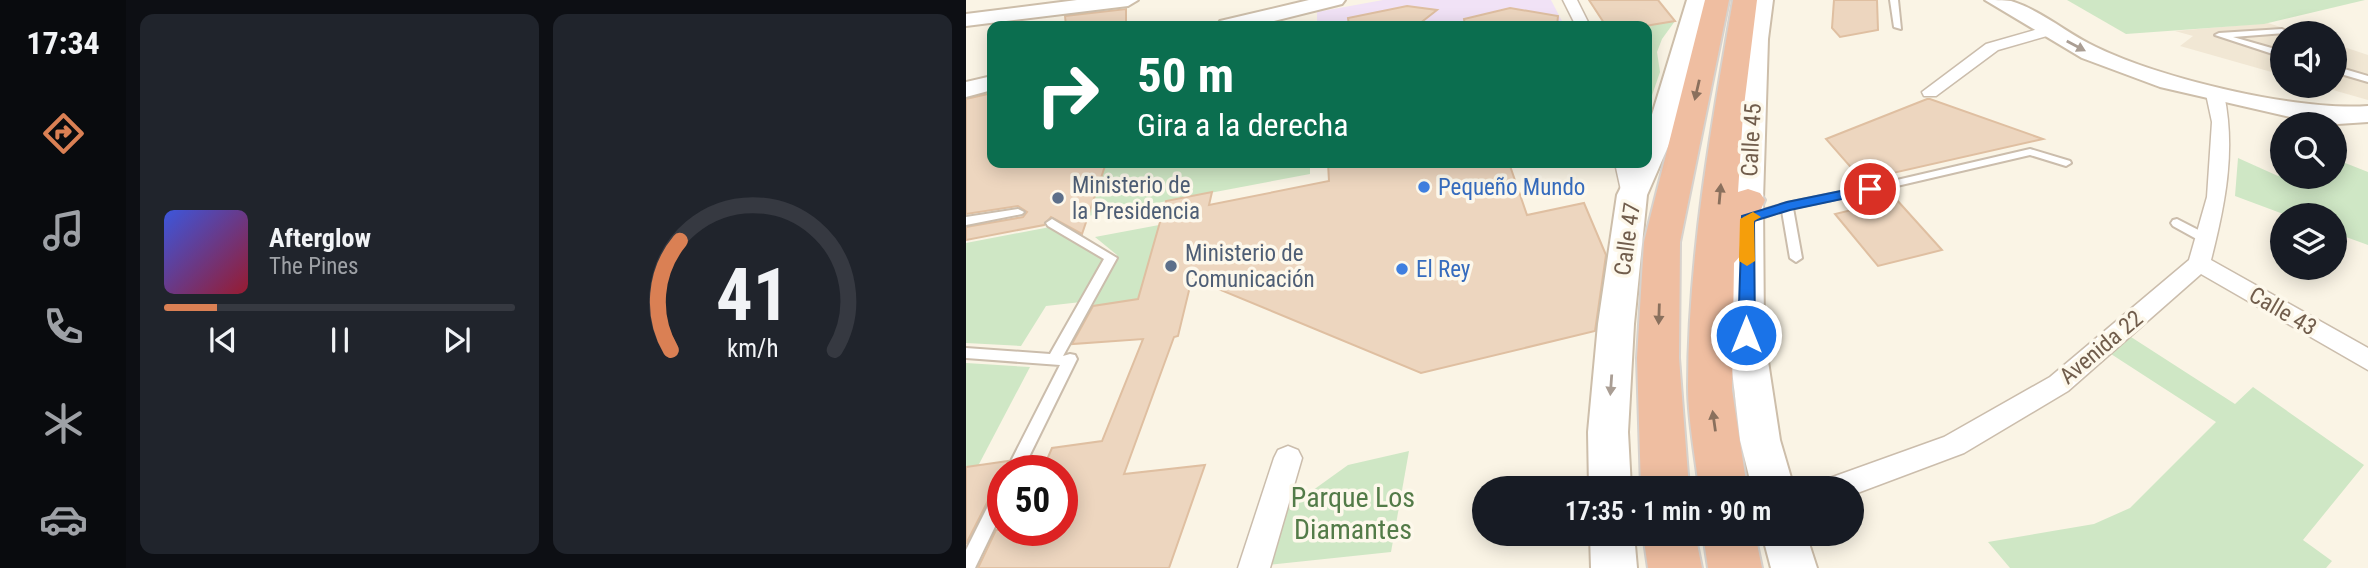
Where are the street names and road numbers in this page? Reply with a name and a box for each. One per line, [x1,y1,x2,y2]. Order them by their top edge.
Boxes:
street label: Calle 45 [1736,103,1767,177]
street label: Calle 47 [1609,201,1646,277]
street label: Calle 43 [2244,281,2321,341]
street label: Avenida 22 [2054,305,2148,390]

